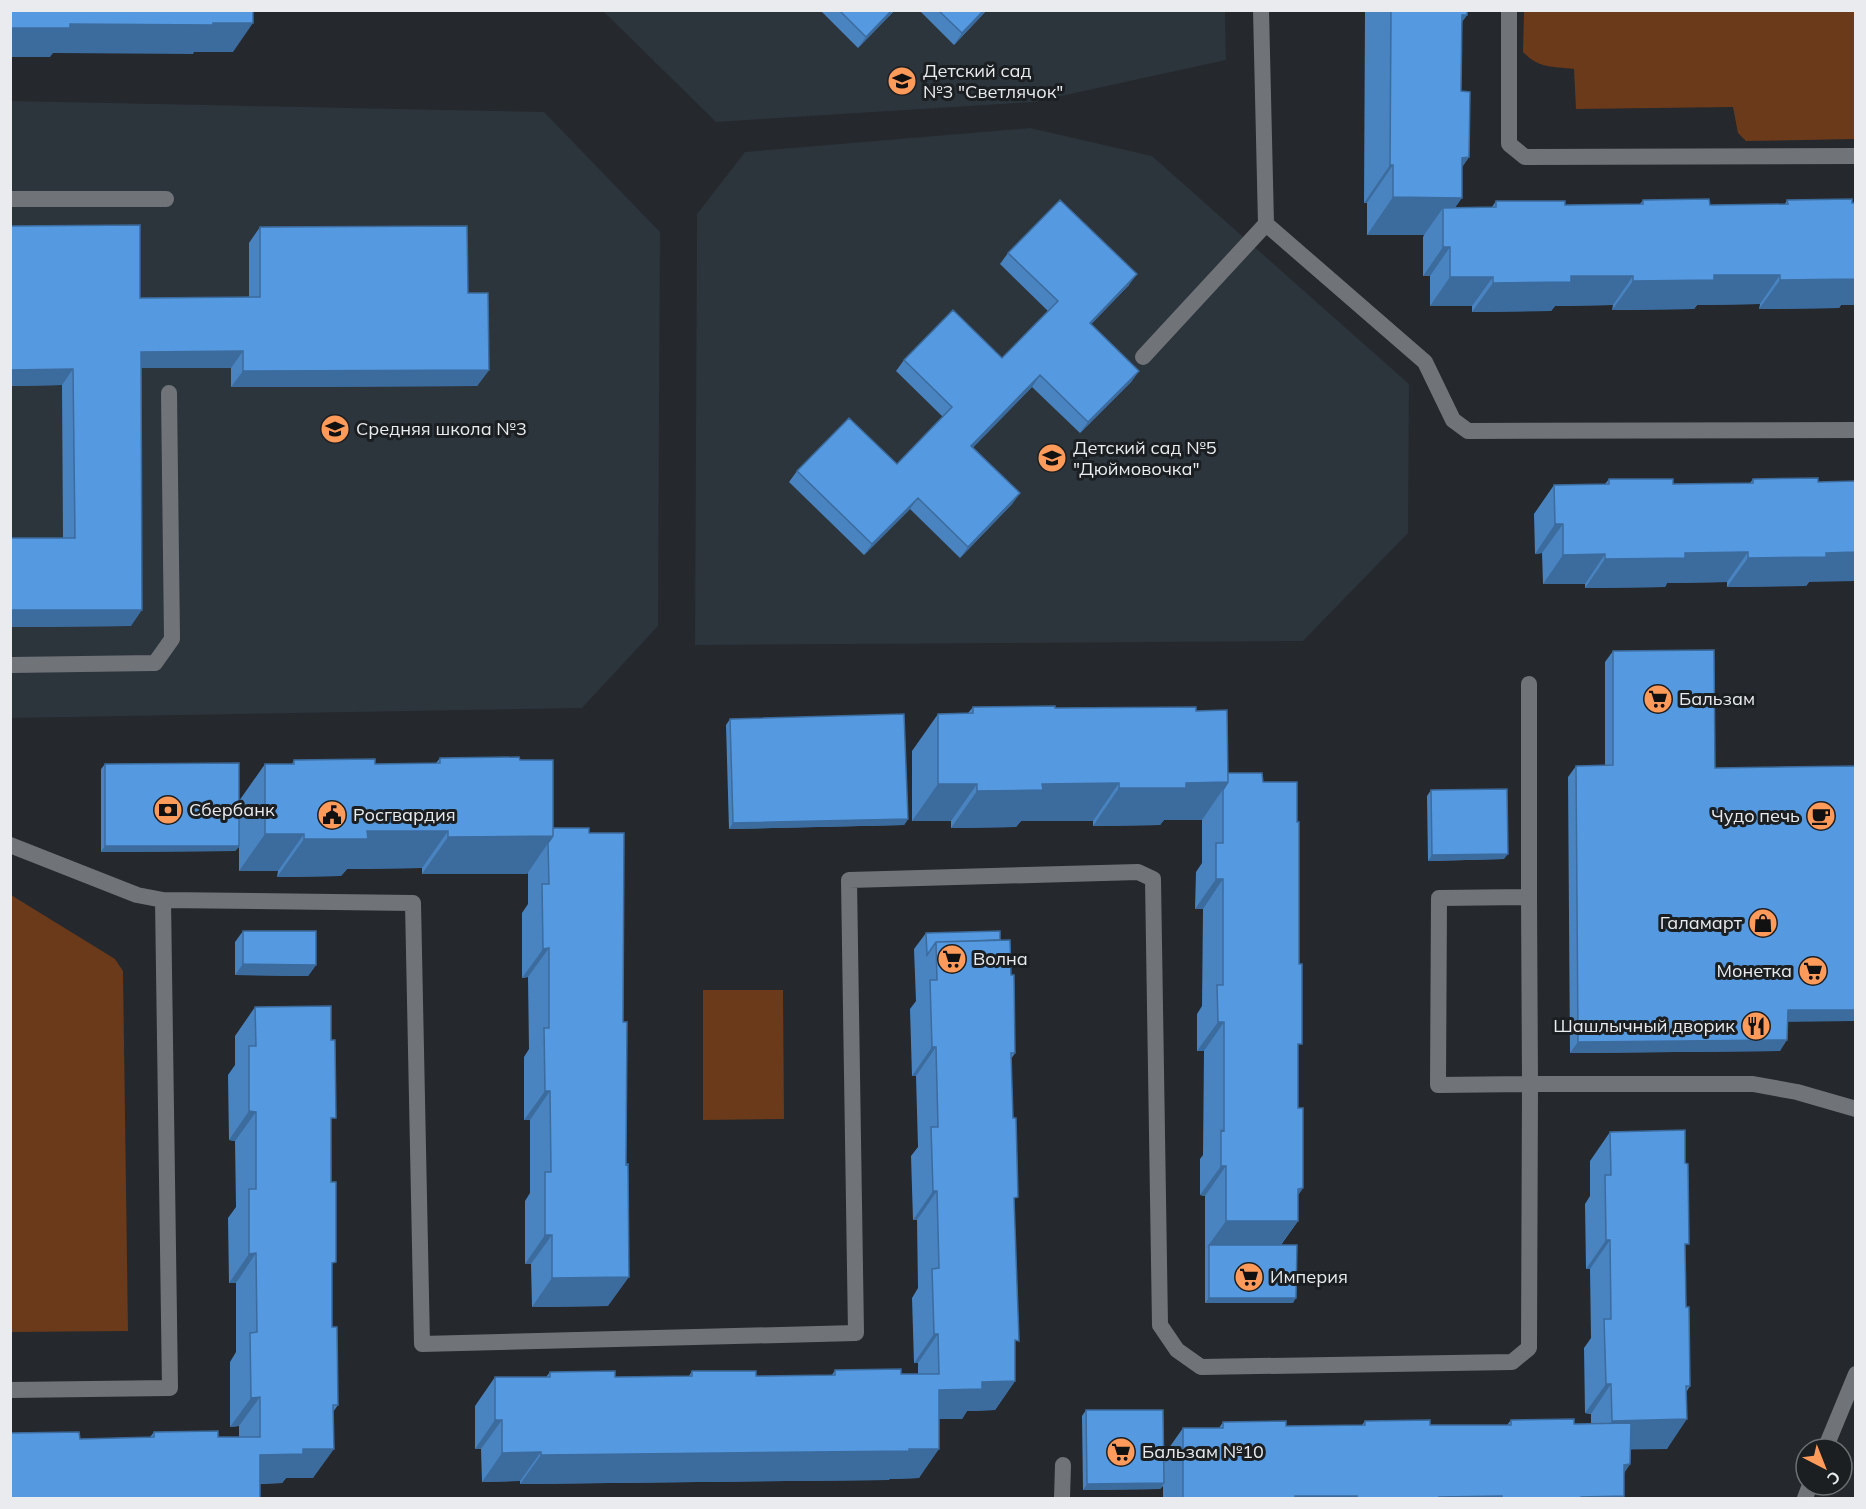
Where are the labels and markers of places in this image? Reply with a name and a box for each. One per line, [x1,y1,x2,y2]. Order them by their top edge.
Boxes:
place label: Детский сад №3 "Светлячок" [923,59,1063,103]
school or university icon: Детский сад №3 "Светлячок" [886,65,918,97]
school or university icon: Средняя школа №3 [319,413,351,445]
place label: Средняя школа №3 [356,417,527,440]
place label: Детский сад №5 "Дюймовочка" [1073,436,1217,480]
school or university icon: Детский сад №5 "Дюймовочка" [1036,442,1068,474]
supermarket icon: Бальзам [1642,683,1674,715]
place label: Бальзам [1679,687,1755,710]
bank icon: Сбербанк [152,794,184,826]
place label: Сбербанк [189,798,275,821]
public building icon: Росгвардия [316,799,348,831]
cafe icon: Чудо печь [1805,800,1837,832]
place label: Росгвардия [353,803,456,826]
place label: Чудо печь [1711,804,1800,827]
shop icon: Галамарт [1747,907,1779,939]
place label: Галамарт [1660,911,1743,934]
supermarket icon: Волна [936,943,968,975]
place label: Волна [973,947,1028,970]
supermarket icon: Монетка [1797,955,1829,987]
place label: Монетка [1717,959,1792,982]
restaurant icon: Шашлычный дворик [1740,1010,1772,1042]
place label: Шашлычный дворик [1553,1014,1735,1037]
supermarket icon: Империя [1233,1261,1265,1293]
place label: Империя [1270,1265,1348,1288]
supermarket icon: Бальзам №10 [1105,1436,1137,1468]
place label: Бальзам №10 [1142,1440,1264,1463]

